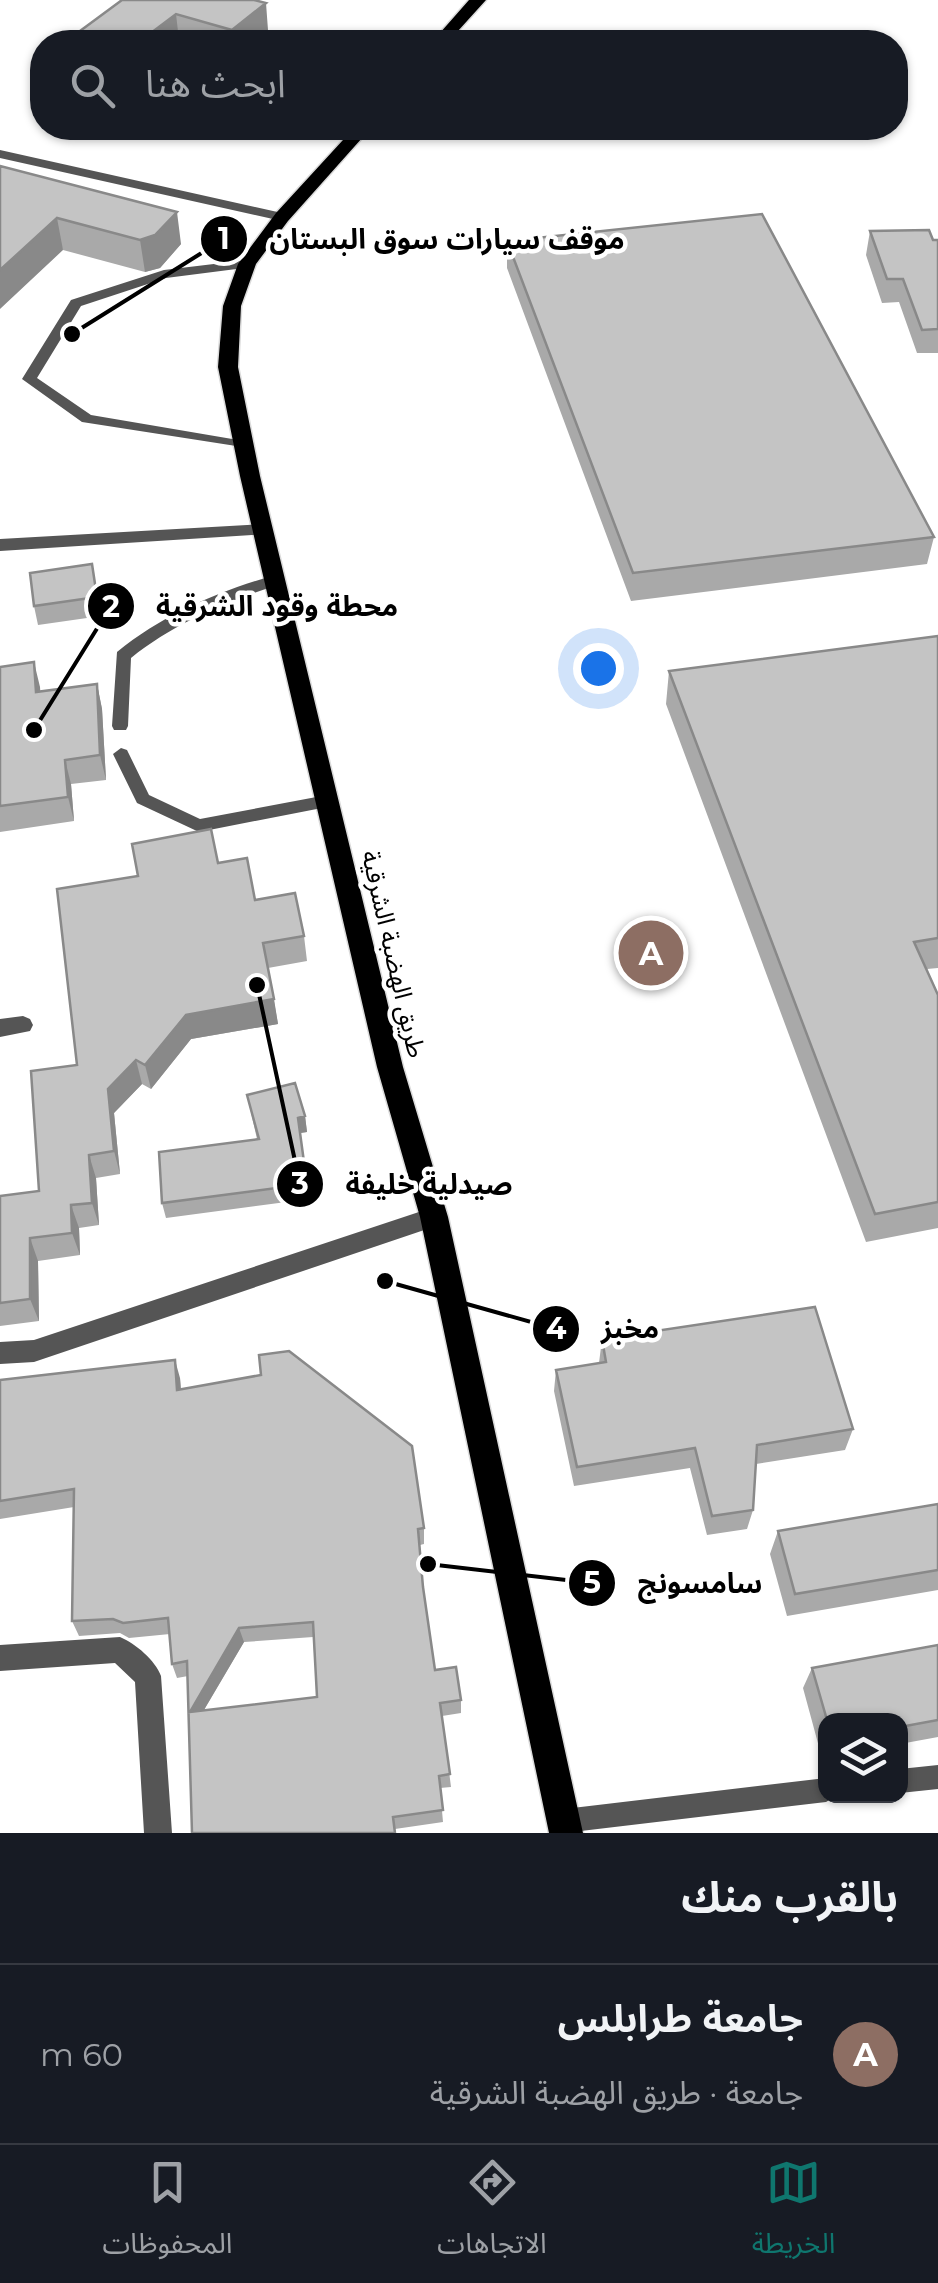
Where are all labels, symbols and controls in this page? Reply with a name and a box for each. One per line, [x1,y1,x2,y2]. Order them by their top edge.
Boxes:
search box [30,30,908,140]
icon: search [65,58,120,113]
text: ابحث هنا [145,60,286,107]
callout: موقف سيارات سوق البستان [199,210,644,268]
text: 1 [218,220,230,257]
text: موقف سيارات سوق البستان [269,222,625,256]
callout: محطة وقود الشرقية [86,577,418,635]
text: 2 [102,588,120,625]
text: محطة وقود الشرقية [156,589,398,623]
your location [573,643,624,694]
street label: طريق الهضبة الشرقية [355,847,432,1061]
pin: A [618,916,684,990]
callout: صيدلية خليفة [275,1155,532,1213]
text: 3 [290,1165,309,1202]
text: صيدلية خليفة [345,1167,513,1201]
callout: مخبز [531,1300,679,1358]
text: 4 [546,1310,567,1347]
text: مخبز [600,1311,659,1345]
callout: سامسونج [567,1554,782,1612]
text: 5 [583,1564,601,1601]
text: سامسونج [638,1566,762,1604]
map controls [818,1713,908,1803]
button: layers [818,1713,908,1803]
text: بالقرب منك [681,1871,898,1923]
text: جامعة طرابلس [558,1995,803,2042]
text: 60 m [40,2035,123,2074]
text: A [853,2035,878,2074]
text: جامعة · طريق الهضبة الشرقية [430,2073,803,2112]
tab: المحفوظات [102,2155,232,2274]
tab: الاتجاهات [437,2155,547,2274]
tab: الخريطة [752,2155,836,2274]

